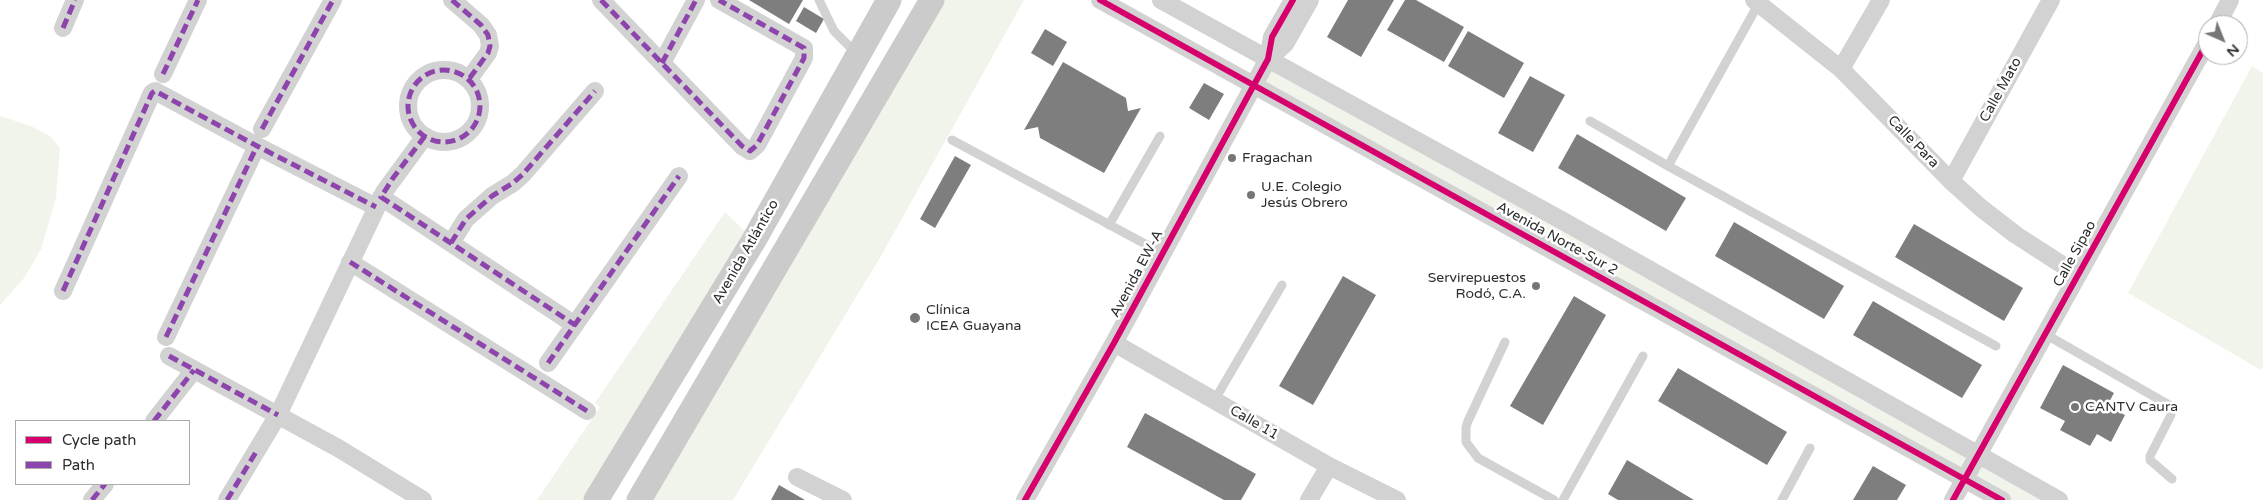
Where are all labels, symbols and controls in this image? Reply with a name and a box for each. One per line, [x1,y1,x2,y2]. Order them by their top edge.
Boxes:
north arrow [2198,15,2248,65]
text: N [2223,40,2243,60]
street label: Calle Mato [1976,55,2026,125]
street label: Calle Para [1884,112,1942,172]
place label: Fragachan [1242,150,1312,166]
marker: Fragachan [1226,152,1238,164]
place label: U.E. Colegio Jesús Obrero [1261,179,1348,212]
marker: U.E. Colegio Jesús Obrero [1245,189,1257,201]
street label: Avenida Atlántico [709,197,783,307]
street label: Avenida Norte-Sur 2 [1493,199,1621,279]
street label: Calle Sipao [2050,218,2100,290]
street label: Avenida EW-A [1107,227,1167,321]
place label: Servirepuestos Rodó, C.A. [1428,270,1526,302]
marker: Servirepuestos Rodó, C.A. [1530,280,1542,292]
place label: Clínica ICEA Guayana [926,302,1021,334]
marker: Clínica ICEA Guayana [908,311,922,325]
place label: CANTV Caura [2085,399,2178,415]
marker: CANTV Caura [2069,401,2081,413]
street label: Calle 11 [1227,402,1281,444]
legend [15,420,190,485]
text: Cycle path [62,431,136,449]
text: Path [62,456,95,474]

